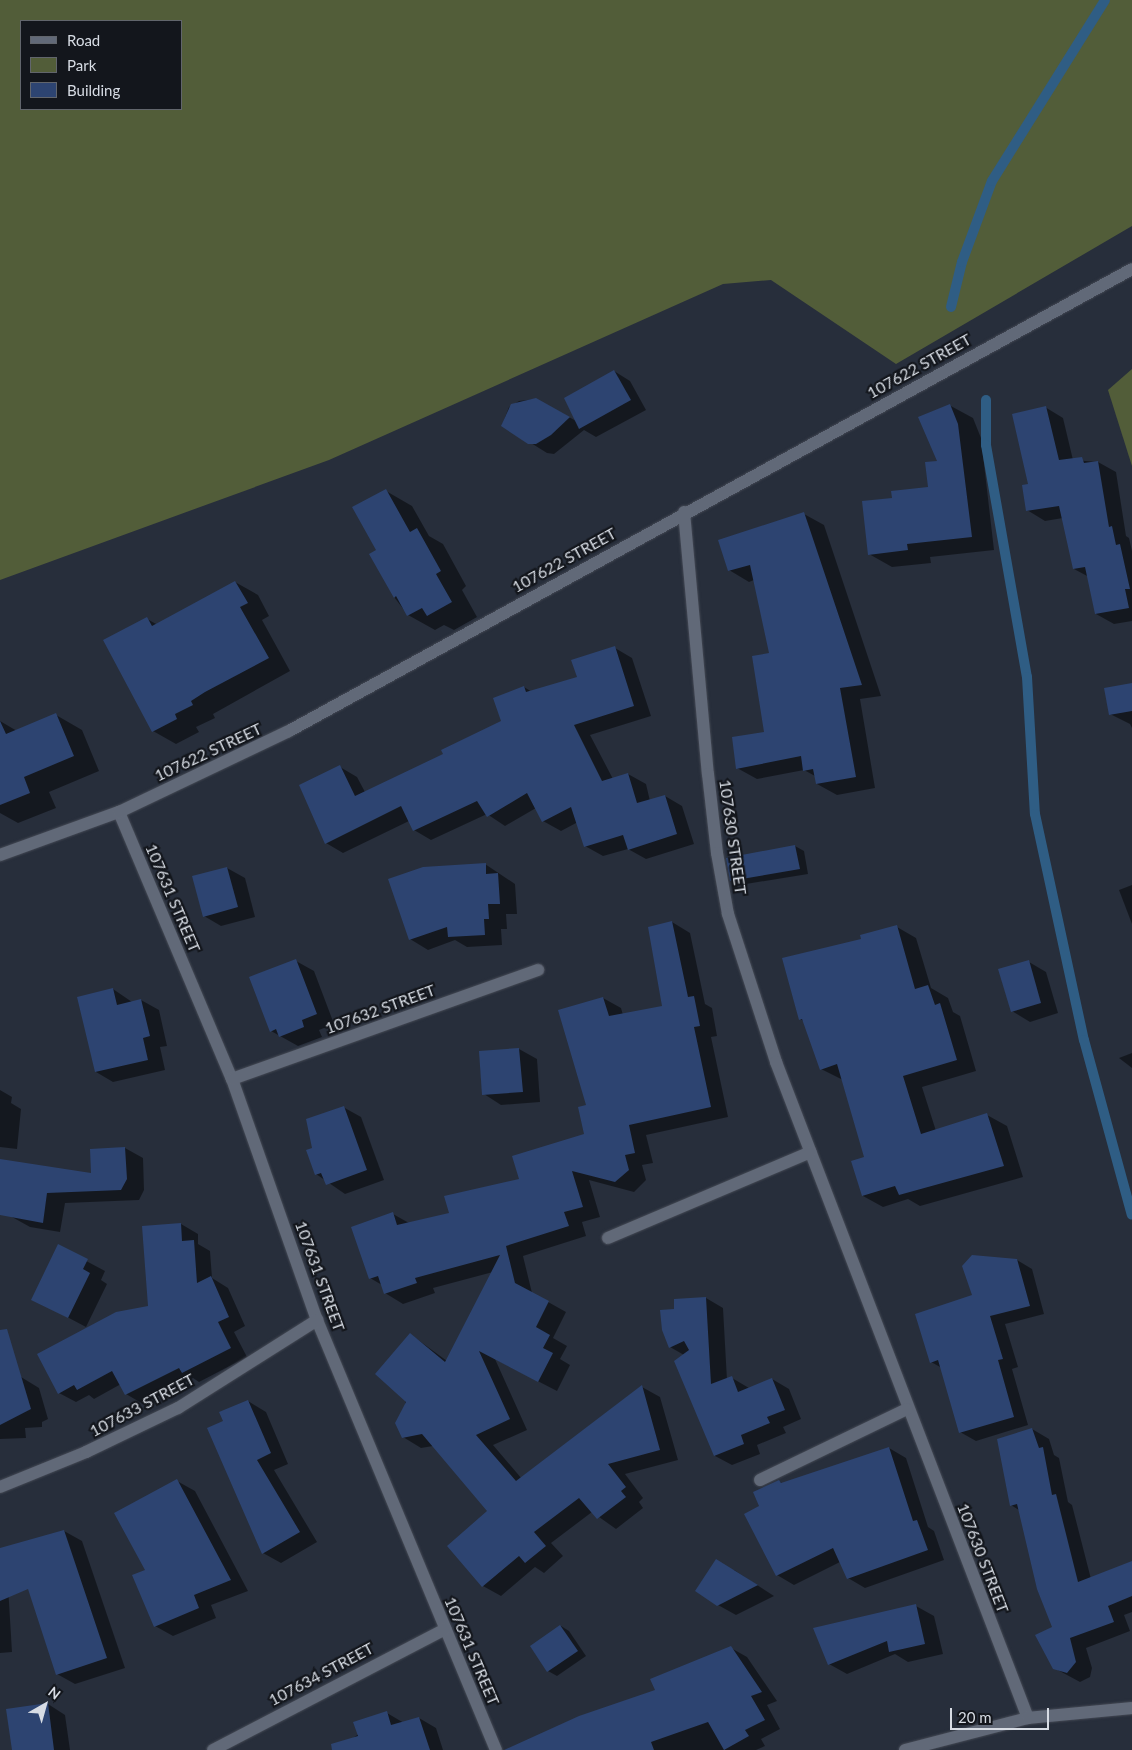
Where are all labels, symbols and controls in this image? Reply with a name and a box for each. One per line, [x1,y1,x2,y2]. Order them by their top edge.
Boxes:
legend [20,20,182,110]
text: Road [67,31,100,49]
text: Park [67,56,96,74]
text: Building [67,81,120,99]
street label: 107622 STREET [864,330,974,402]
street label: 107622 STREET [509,524,619,596]
street label: 107622 STREET [151,719,265,785]
street label: 107630 STREET [715,778,751,896]
street label: 107631 STREET [142,841,204,955]
street label: 107632 STREET [322,980,438,1038]
street label: 107631 STREET [291,1218,349,1334]
street label: 107633 STREET [86,1369,198,1441]
street label: 107630 STREET [953,1500,1013,1616]
street label: 107631 STREET [441,1594,503,1708]
street label: 107634 STREET [265,1638,377,1710]
north arrow [20,1680,70,1730]
text: N [45,1683,64,1703]
scale bar [952,1698,1051,1730]
text: 20 m [958,1708,992,1726]

